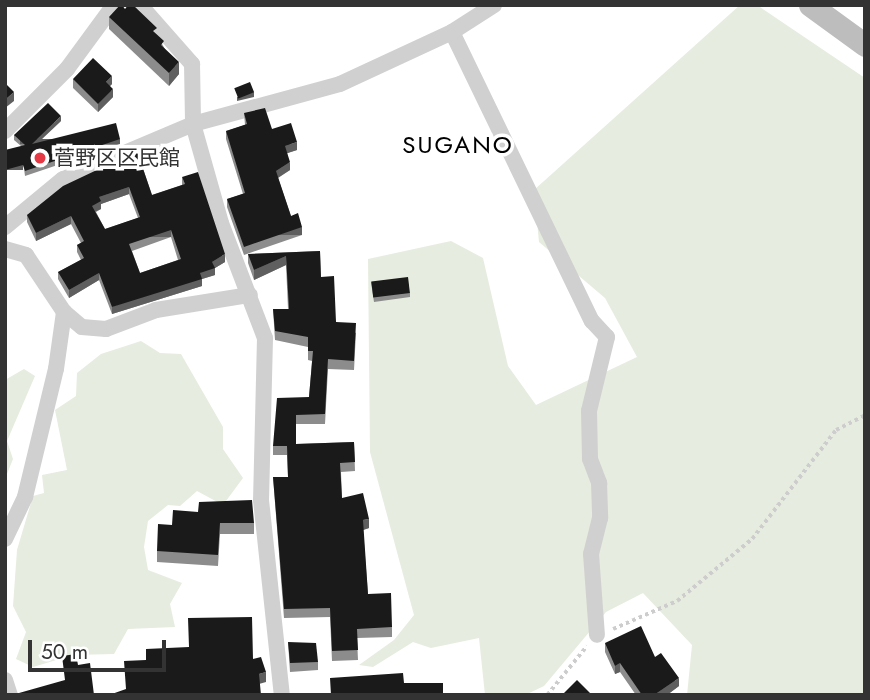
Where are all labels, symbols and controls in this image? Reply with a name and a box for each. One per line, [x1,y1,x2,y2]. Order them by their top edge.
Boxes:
district label: SUGANO [403,131,513,159]
place label: 菅野区区民館 [54,145,180,171]
marker: 菅野区区民館 [32,150,48,166]
scale bar [32,626,170,670]
text: 50 m [41,637,88,667]

